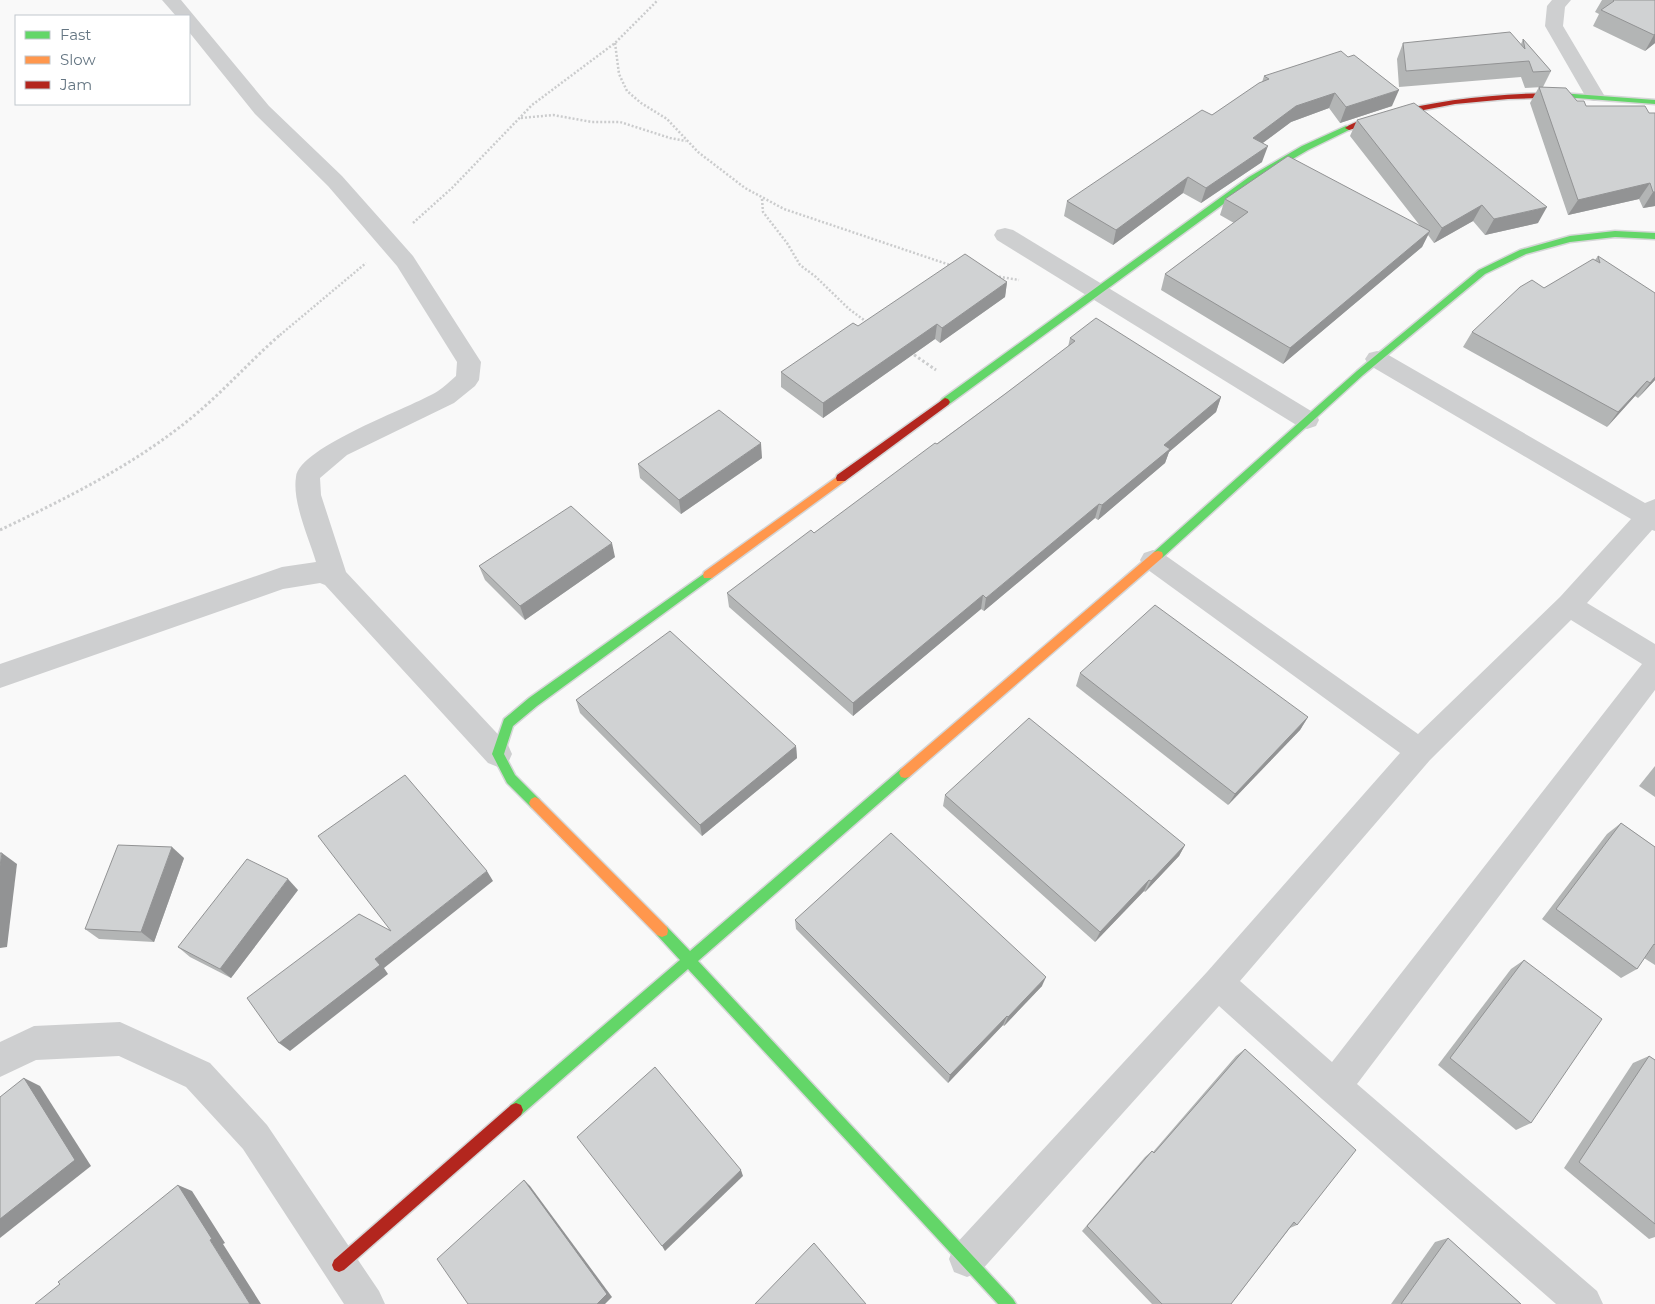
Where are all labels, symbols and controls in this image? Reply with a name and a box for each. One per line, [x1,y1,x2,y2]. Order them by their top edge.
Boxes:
legend [15,15,190,105]
text: Fast [60,25,91,44]
text: Slow [60,50,96,69]
text: Jam [59,75,92,94]

